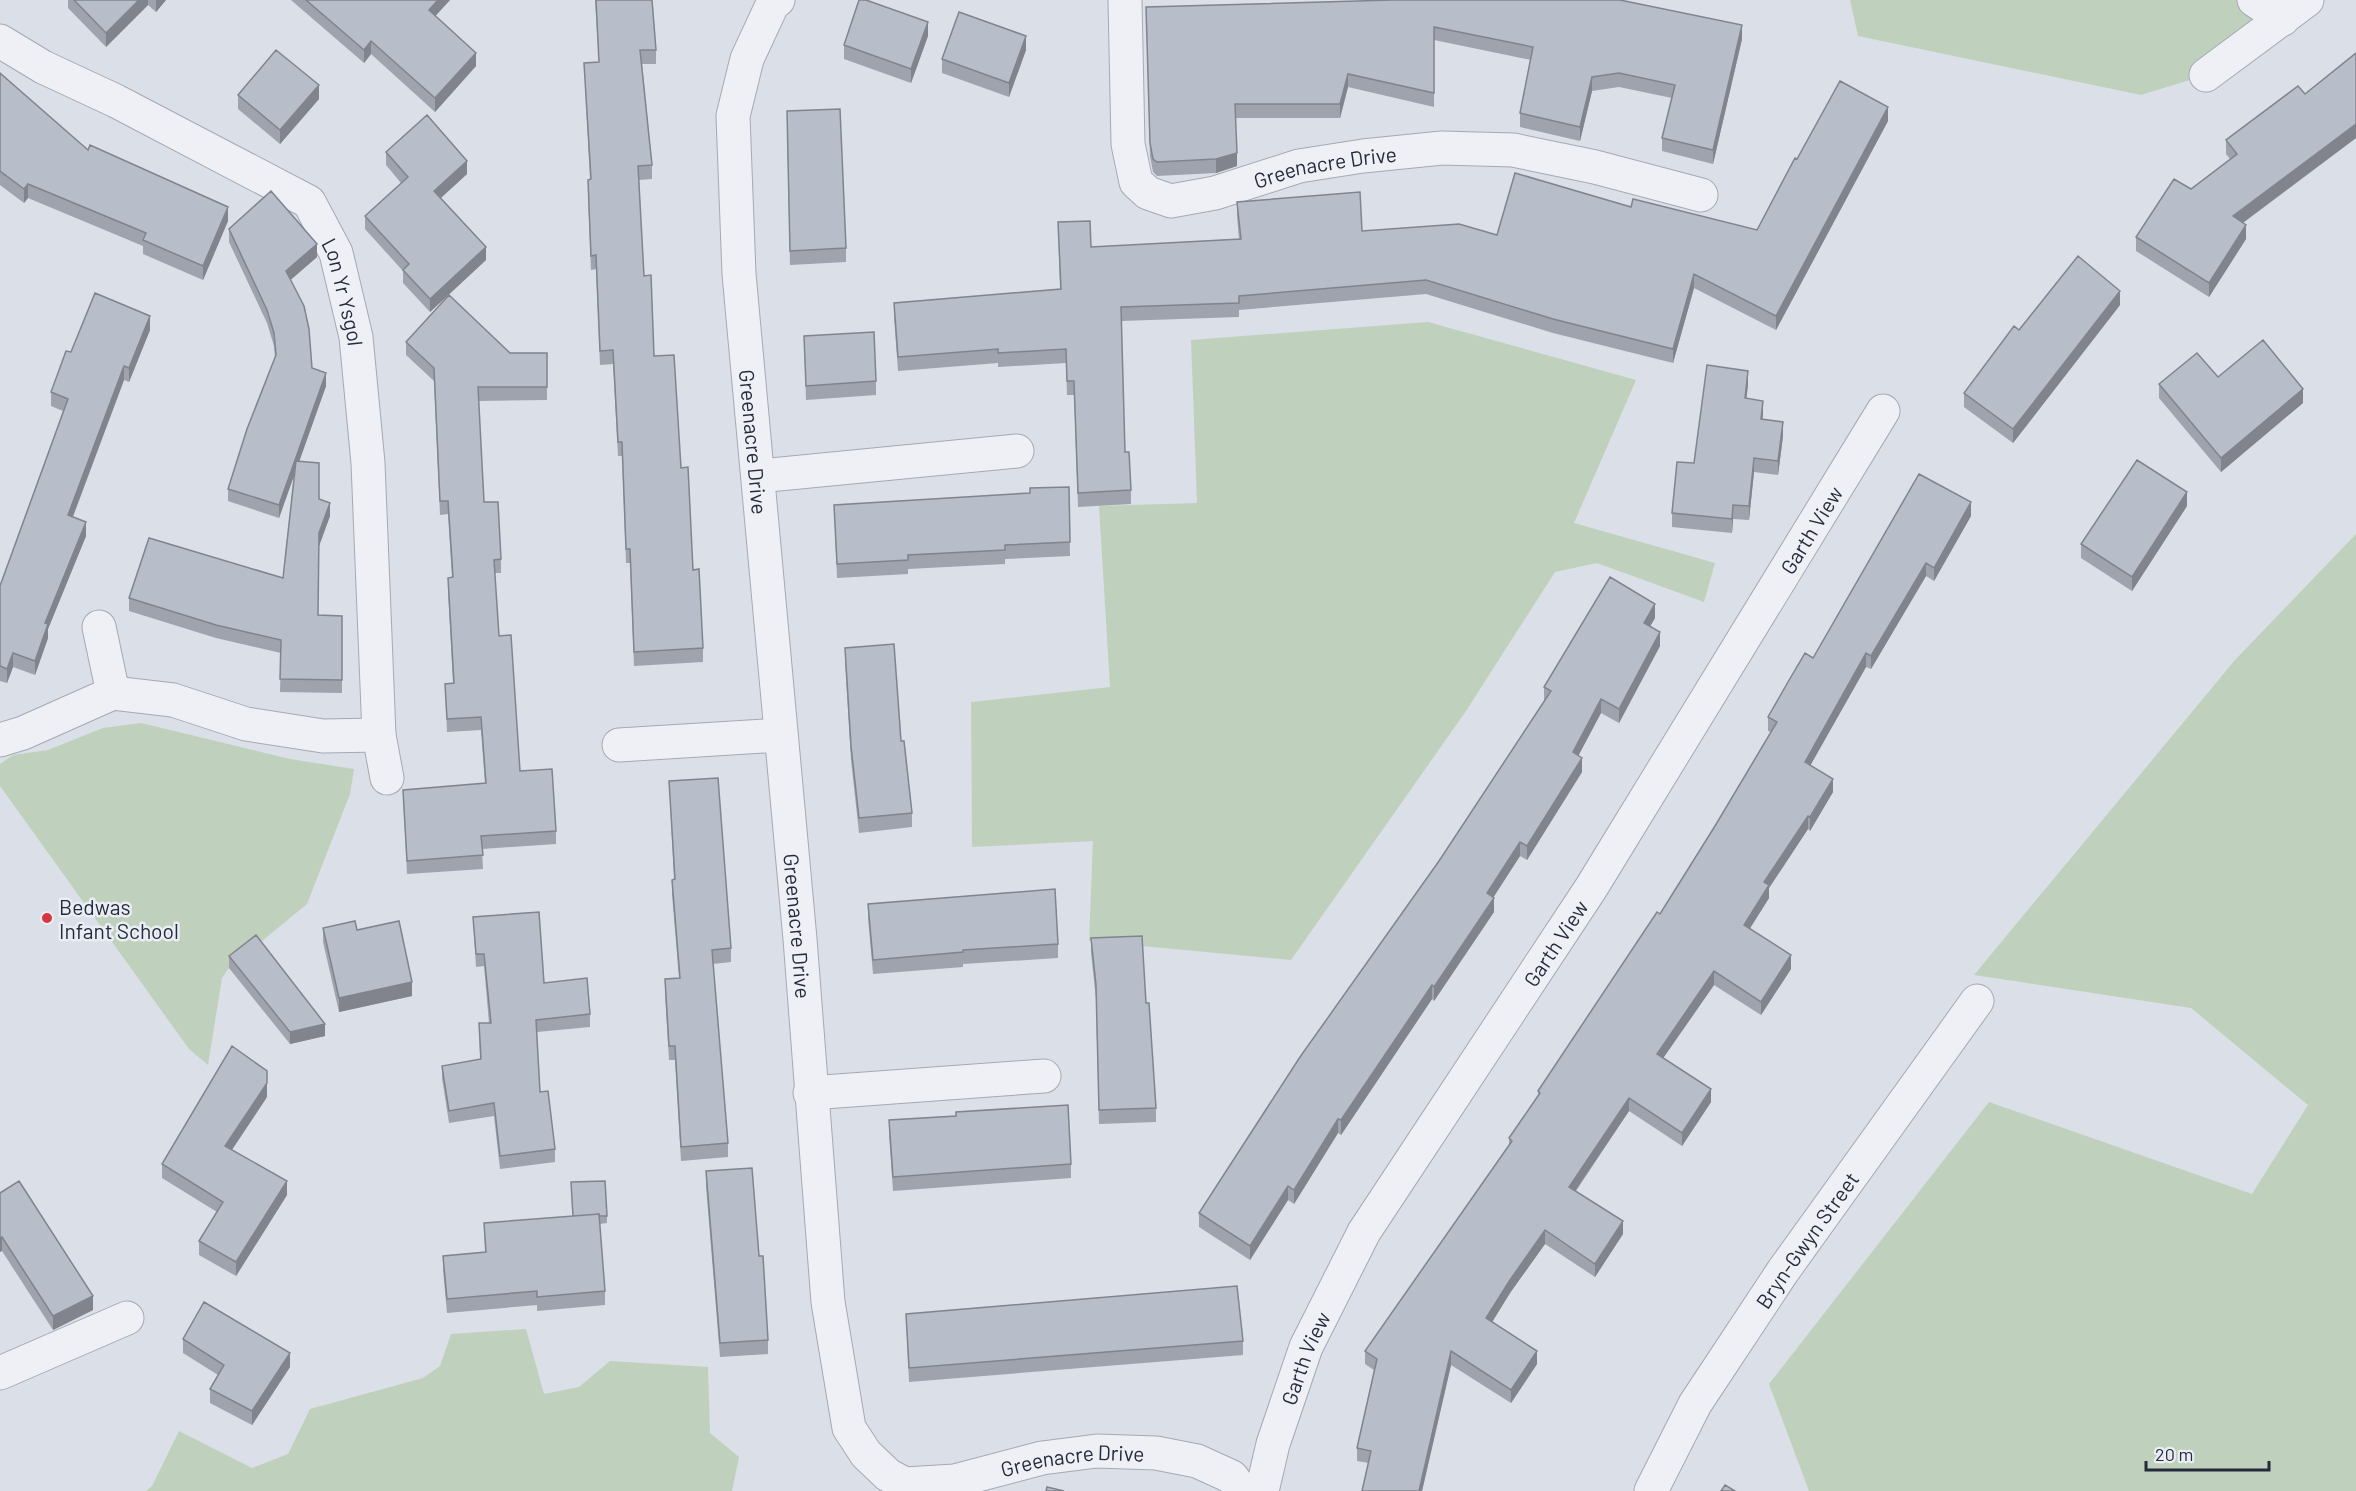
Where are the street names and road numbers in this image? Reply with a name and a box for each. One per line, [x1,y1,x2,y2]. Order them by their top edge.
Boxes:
street label: Greenacre Drive [1250,140,1398,192]
street label: Lon Yr Ysgol [318,233,369,347]
street label: Greenacre Drive [735,368,774,516]
street label: Garth View [1774,481,1847,578]
street label: Greenacre Drive [780,852,817,999]
street label: Garth View [1517,895,1592,991]
street label: Bryn-Gwyn Street [1750,1167,1863,1313]
street label: Garth View [1275,1307,1334,1408]
street label: Greenacre Drive [998,1439,1145,1481]

